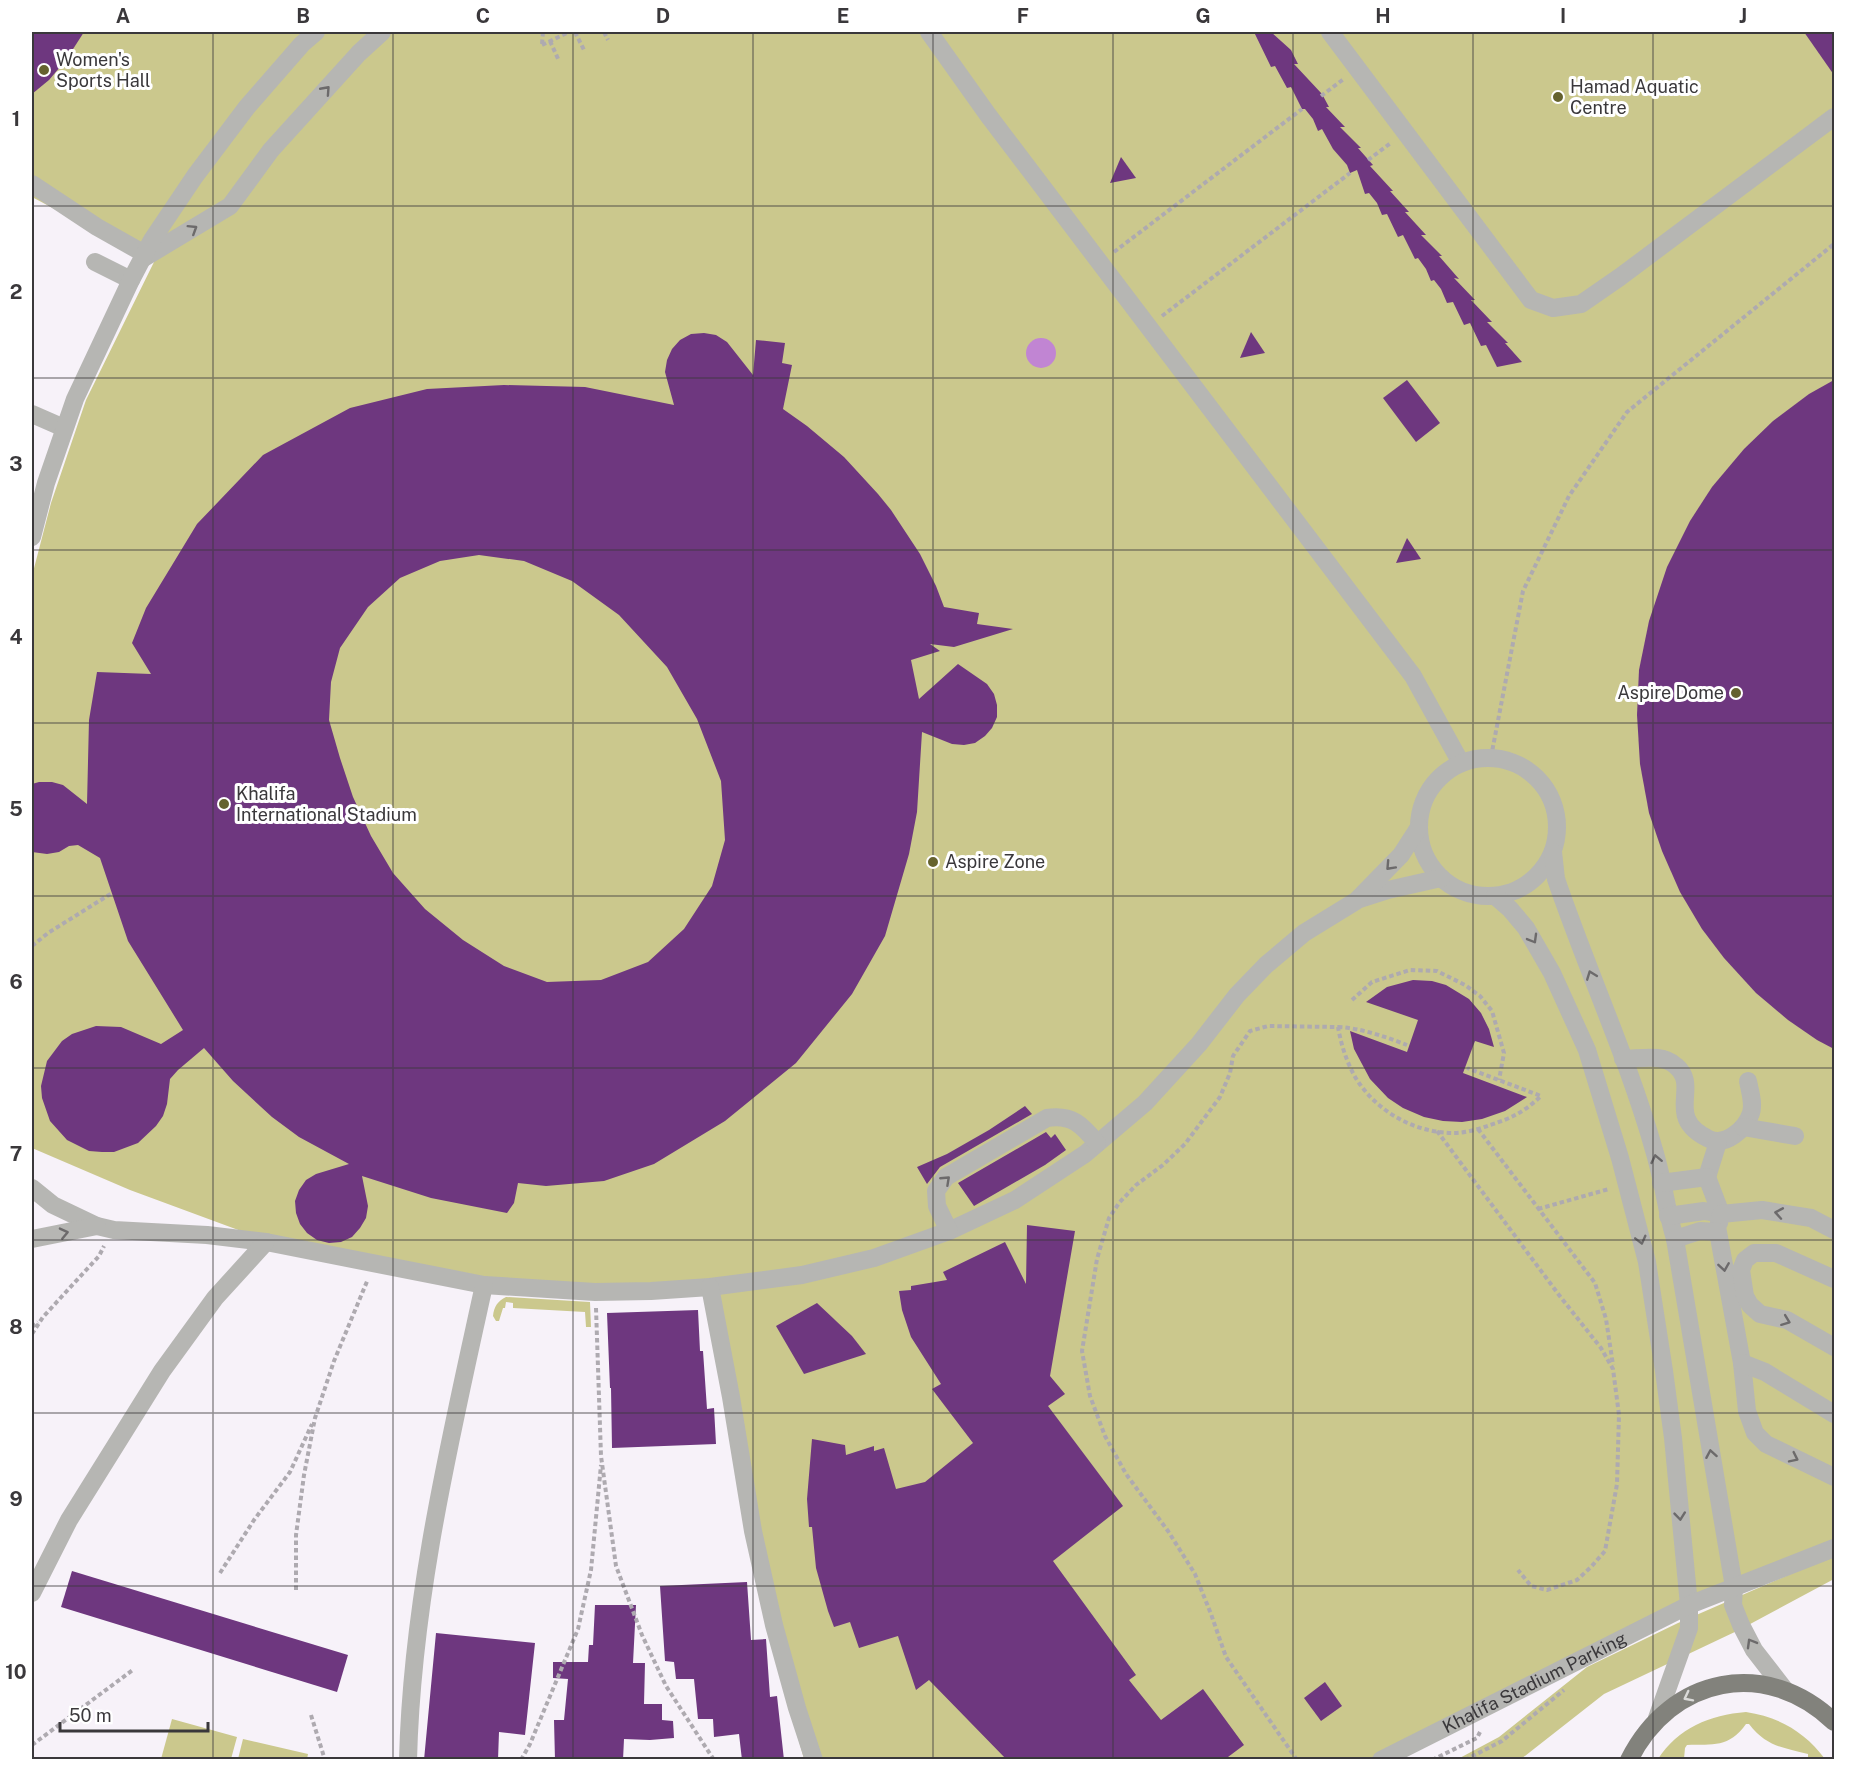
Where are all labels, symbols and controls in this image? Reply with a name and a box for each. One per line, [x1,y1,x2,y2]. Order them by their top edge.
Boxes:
text: A [116,4,130,28]
text: B [296,4,310,28]
text: C [476,4,490,28]
text: D [656,4,670,28]
text: E [837,4,849,28]
text: F [1017,4,1029,28]
text: G [1195,4,1211,28]
text: H [1375,4,1391,28]
text: I [1560,4,1566,28]
text: J [1739,4,1747,28]
place label: Women's Sports Hall [56,49,150,91]
marker: Women's Sports Hall [37,63,51,77]
place label: Hamad Aquatic Centre [1570,76,1699,118]
one-way arrow [319,86,330,96]
marker: Hamad Aquatic Centre [1551,90,1565,104]
text: 1 [12,107,20,131]
one-way arrow [186,226,197,237]
text: 2 [10,280,22,304]
text: 3 [9,452,23,476]
text: 4 [9,625,23,649]
place label: Aspire Dome [1617,682,1724,703]
marker: Aspire Dome [1729,686,1743,700]
place label: Khalifa International Stadium [236,783,417,825]
text: 5 [9,797,23,821]
marker: Khalifa International Stadium [217,797,231,811]
place label: Aspire Zone [945,851,1045,872]
marker: Aspire Zone [926,855,940,869]
one-way arrow [1386,859,1397,870]
one-way arrow [1526,933,1537,944]
text: 6 [9,970,23,994]
one-way arrow [1586,970,1599,981]
text: 7 [10,1142,22,1166]
one-way arrow [1651,1154,1664,1164]
one-way arrow [940,1176,950,1187]
one-way arrow [1775,1207,1785,1220]
one-way arrow [59,1227,69,1240]
one-way arrow [1634,1234,1646,1245]
one-way arrow [1717,1261,1730,1271]
one-way arrow [1780,1313,1790,1326]
text: 8 [9,1315,23,1339]
one-way arrow [1705,1449,1718,1459]
one-way arrow [1787,1450,1798,1462]
text: 9 [9,1487,23,1511]
one-way arrow [1673,1512,1686,1521]
street label: Khalifa Stadium Parking [1439,1627,1630,1737]
one-way arrow [1747,1639,1758,1649]
text: 10 [5,1660,27,1684]
one-way arrow [1684,1690,1694,1701]
scale bar [60,1695,208,1733]
text: 50 m [69,1705,112,1726]

